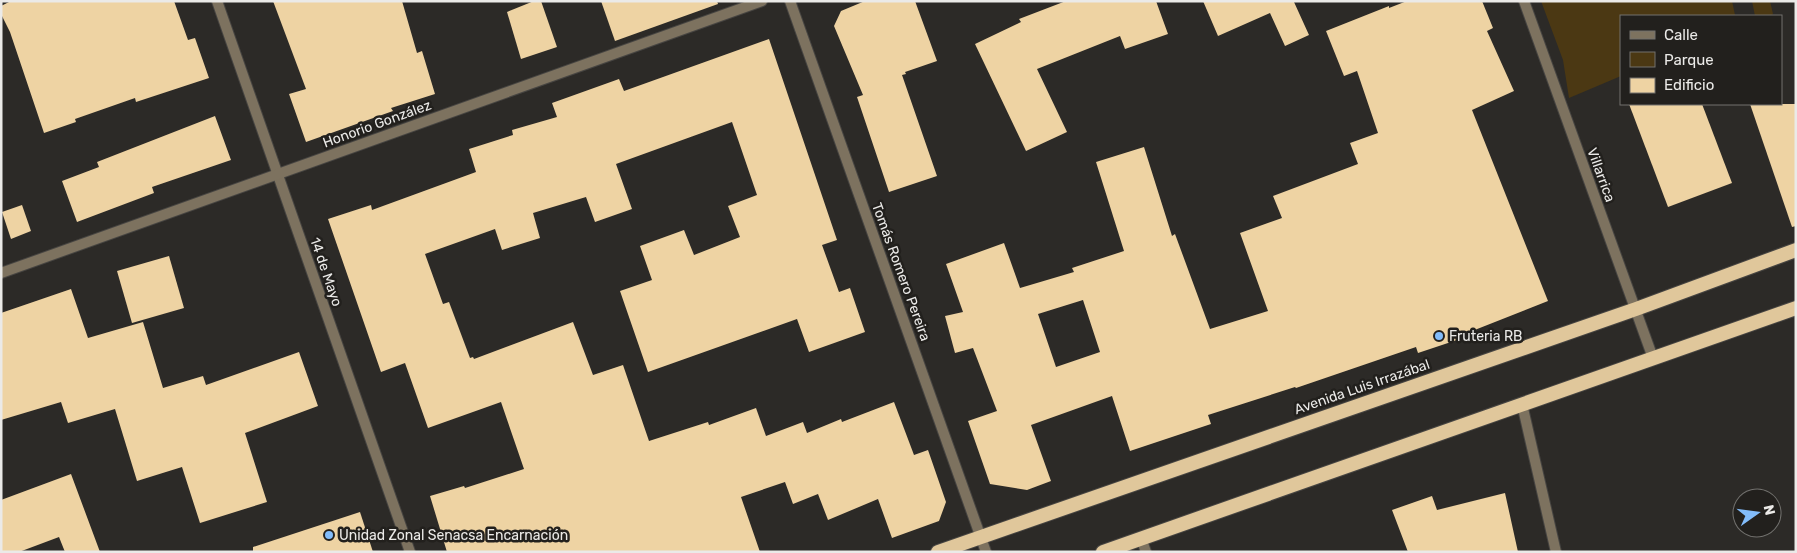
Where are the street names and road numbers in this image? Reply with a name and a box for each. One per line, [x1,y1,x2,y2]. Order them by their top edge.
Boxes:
street label: Honorio González [321,97,433,151]
street label: Villarrica [1583,146,1619,204]
street label: Tomás Romero Pereira [868,201,934,343]
street label: 14 de Mayo [306,235,346,309]
street label: Avenida Luis Irrazábal [1292,356,1432,418]

